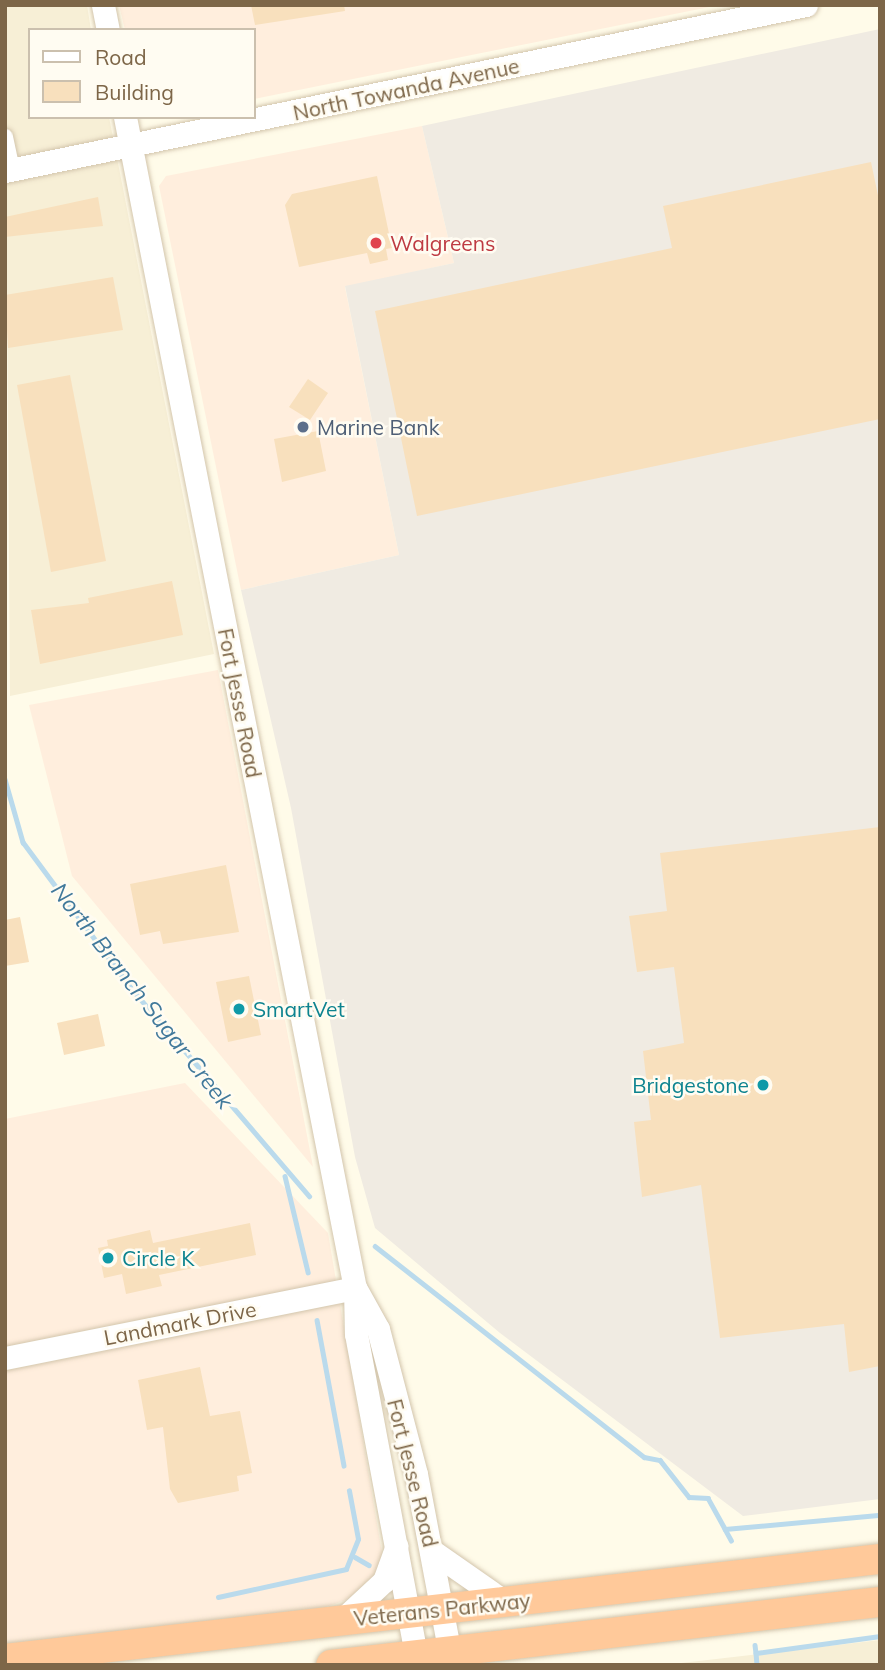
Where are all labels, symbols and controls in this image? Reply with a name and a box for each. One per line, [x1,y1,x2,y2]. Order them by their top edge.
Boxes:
legend [28,28,256,119]
text: Road [95,44,146,70]
street label: North Towanda Avenue [291,53,521,125]
text: Building [95,79,174,105]
place label: Walgreens [390,230,495,256]
marker: Walgreens [368,235,384,251]
place label: Marine Bank [317,414,439,440]
marker: Marine Bank [295,419,311,435]
street label: Fort Jesse Road [213,626,267,780]
water label: North Branch Sugar Creek [45,877,239,1115]
place label: SmartVet [253,996,345,1022]
marker: SmartVet [231,1001,247,1017]
place label: Bridgestone [632,1072,749,1098]
marker: Bridgestone [755,1077,771,1093]
place label: Circle K [122,1245,194,1271]
marker: Circle K [100,1250,116,1266]
street label: Landmark Drive [102,1296,258,1350]
street label: Fort Jesse Road [382,1396,444,1550]
street label: Veterans Parkway [352,1587,532,1631]

